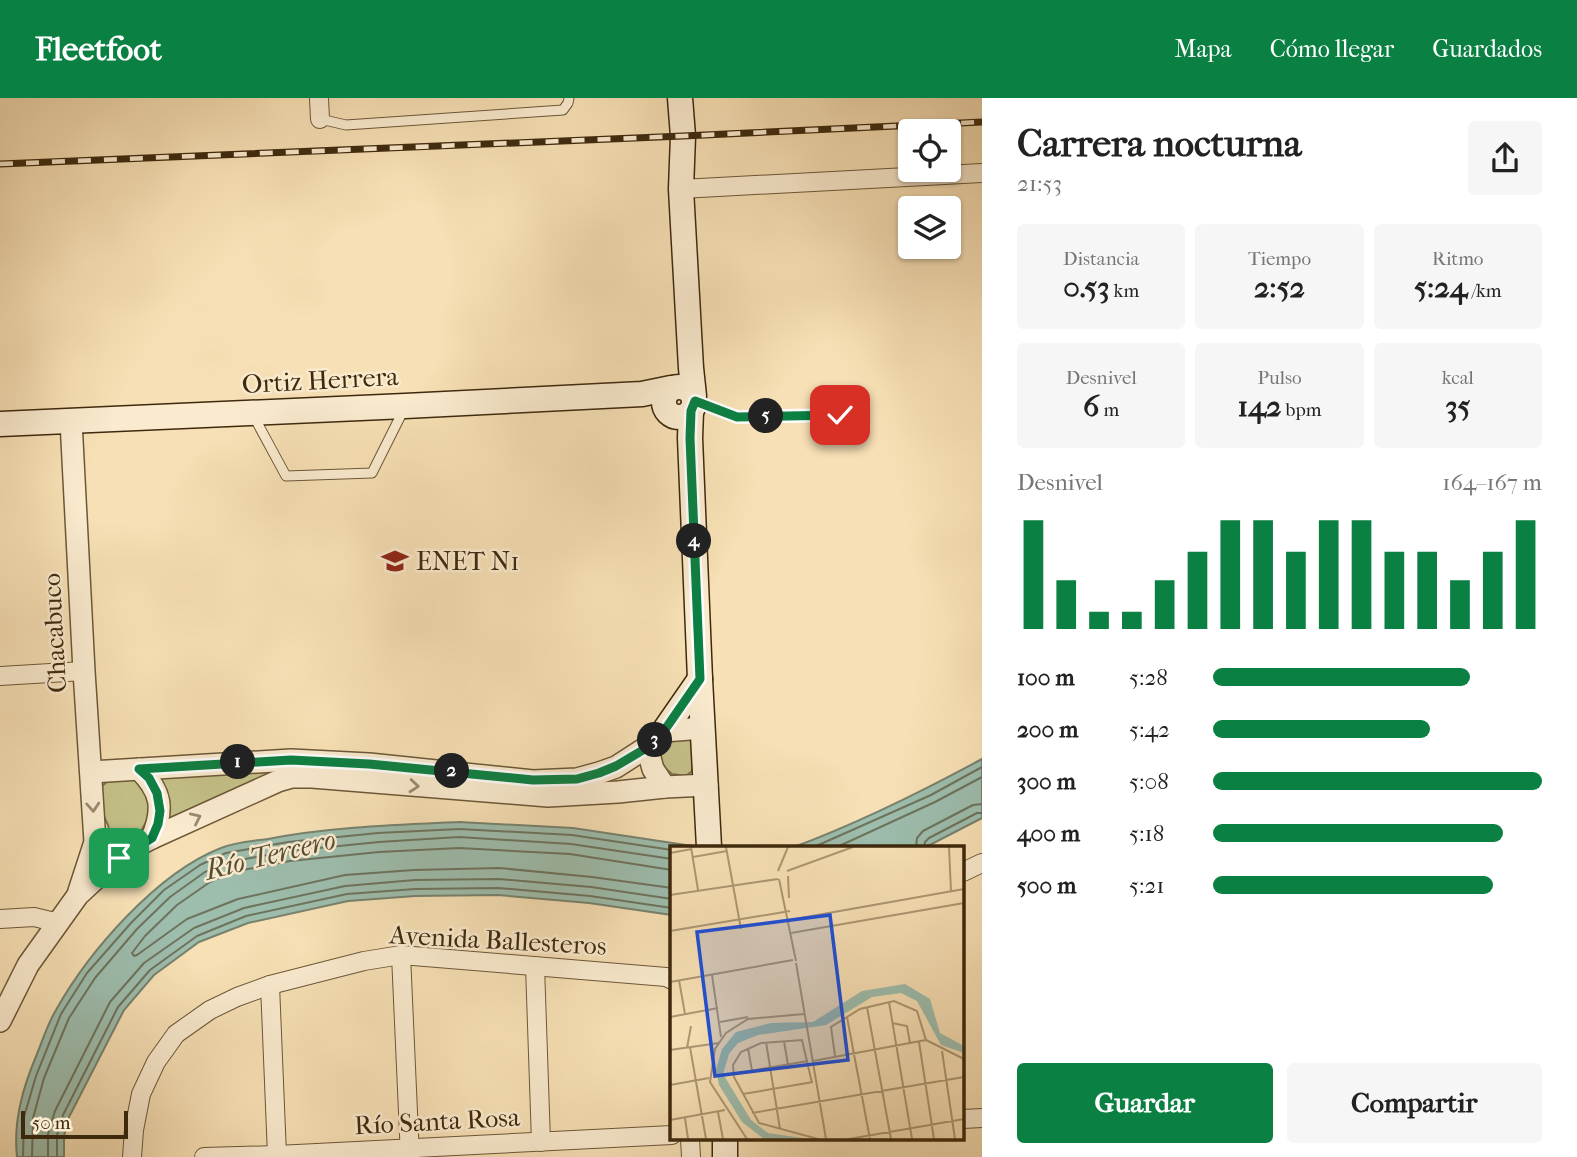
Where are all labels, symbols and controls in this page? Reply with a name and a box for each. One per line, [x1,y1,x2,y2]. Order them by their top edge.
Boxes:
text: Fleetfoot [35,30,162,69]
text: Mapa [1174,35,1232,63]
text: Cómo llegar [1270,35,1394,63]
text: Guardados [1432,35,1542,63]
map controls [898,119,961,259]
button: locate [898,119,961,182]
text: Carrera nocturna [1017,121,1302,166]
button: share [1468,121,1542,195]
text: 21:53 [1017,170,1062,197]
button: layers [898,196,961,259]
text: Distancia [1063,248,1139,270]
text: Tiempo [1248,248,1311,270]
text: Ritmo [1432,248,1484,270]
text: 0.53 [1063,270,1110,305]
text: 2:52 [1254,270,1305,305]
text: 5:24 [1414,270,1467,305]
text: km [1110,280,1139,302]
text: /km [1467,280,1502,302]
street label: Ortiz Herrera [241,361,400,400]
text: Desnivel [1066,367,1137,389]
text: Pulso [1257,367,1302,389]
text: kcal [1442,367,1474,389]
pin [810,385,870,445]
text: 6 [1083,389,1099,424]
text: 142 [1238,389,1281,424]
text: 35 [1445,389,1470,424]
icon: check [821,396,859,434]
pin: 5 [748,398,784,434]
text: m [1099,399,1119,421]
text: bpm [1281,399,1321,421]
text: 5 [761,404,770,426]
text: Desnivel [1017,469,1103,496]
text: 164–167 m [1442,469,1542,496]
pin: 4 [676,524,712,558]
text: 4 [688,529,699,551]
school or university icon: ENET N1 [380,546,410,576]
place label: ENET N1 [416,546,520,577]
street label: Chacabuco [36,572,73,694]
text: 100 m [1017,664,1075,691]
text: 5:28 [1129,664,1168,691]
text: 200 m [1017,716,1078,743]
text: 5:42 [1129,716,1170,743]
pin: 3 [638,722,672,758]
text: 3 [651,728,658,750]
pin: 1 [220,744,256,780]
text: 1 [234,750,241,772]
pin: 2 [434,754,470,788]
text: 2 [447,759,456,781]
text: 300 m [1017,768,1076,795]
text: 5:08 [1129,768,1169,795]
one-way arrow [409,778,420,793]
one-way arrow [85,801,100,812]
one-way arrow [189,813,201,827]
text: 400 m [1017,820,1080,847]
text: 5:18 [1129,820,1164,847]
water label: Río Tercero [199,822,339,887]
pin [89,828,149,888]
icon: arrive [100,839,138,877]
inset map [670,846,964,1140]
text: 500 m [1017,872,1076,899]
text: 5:21 [1129,872,1165,899]
street label: Avenida Ballesteros [388,919,607,962]
button: Guardar [1017,1063,1273,1143]
button: Compartir [1287,1063,1542,1143]
street label: Río Santa Rosa [354,1102,522,1141]
scale bar [21,1108,128,1140]
text: 50 m [32,1112,71,1134]

